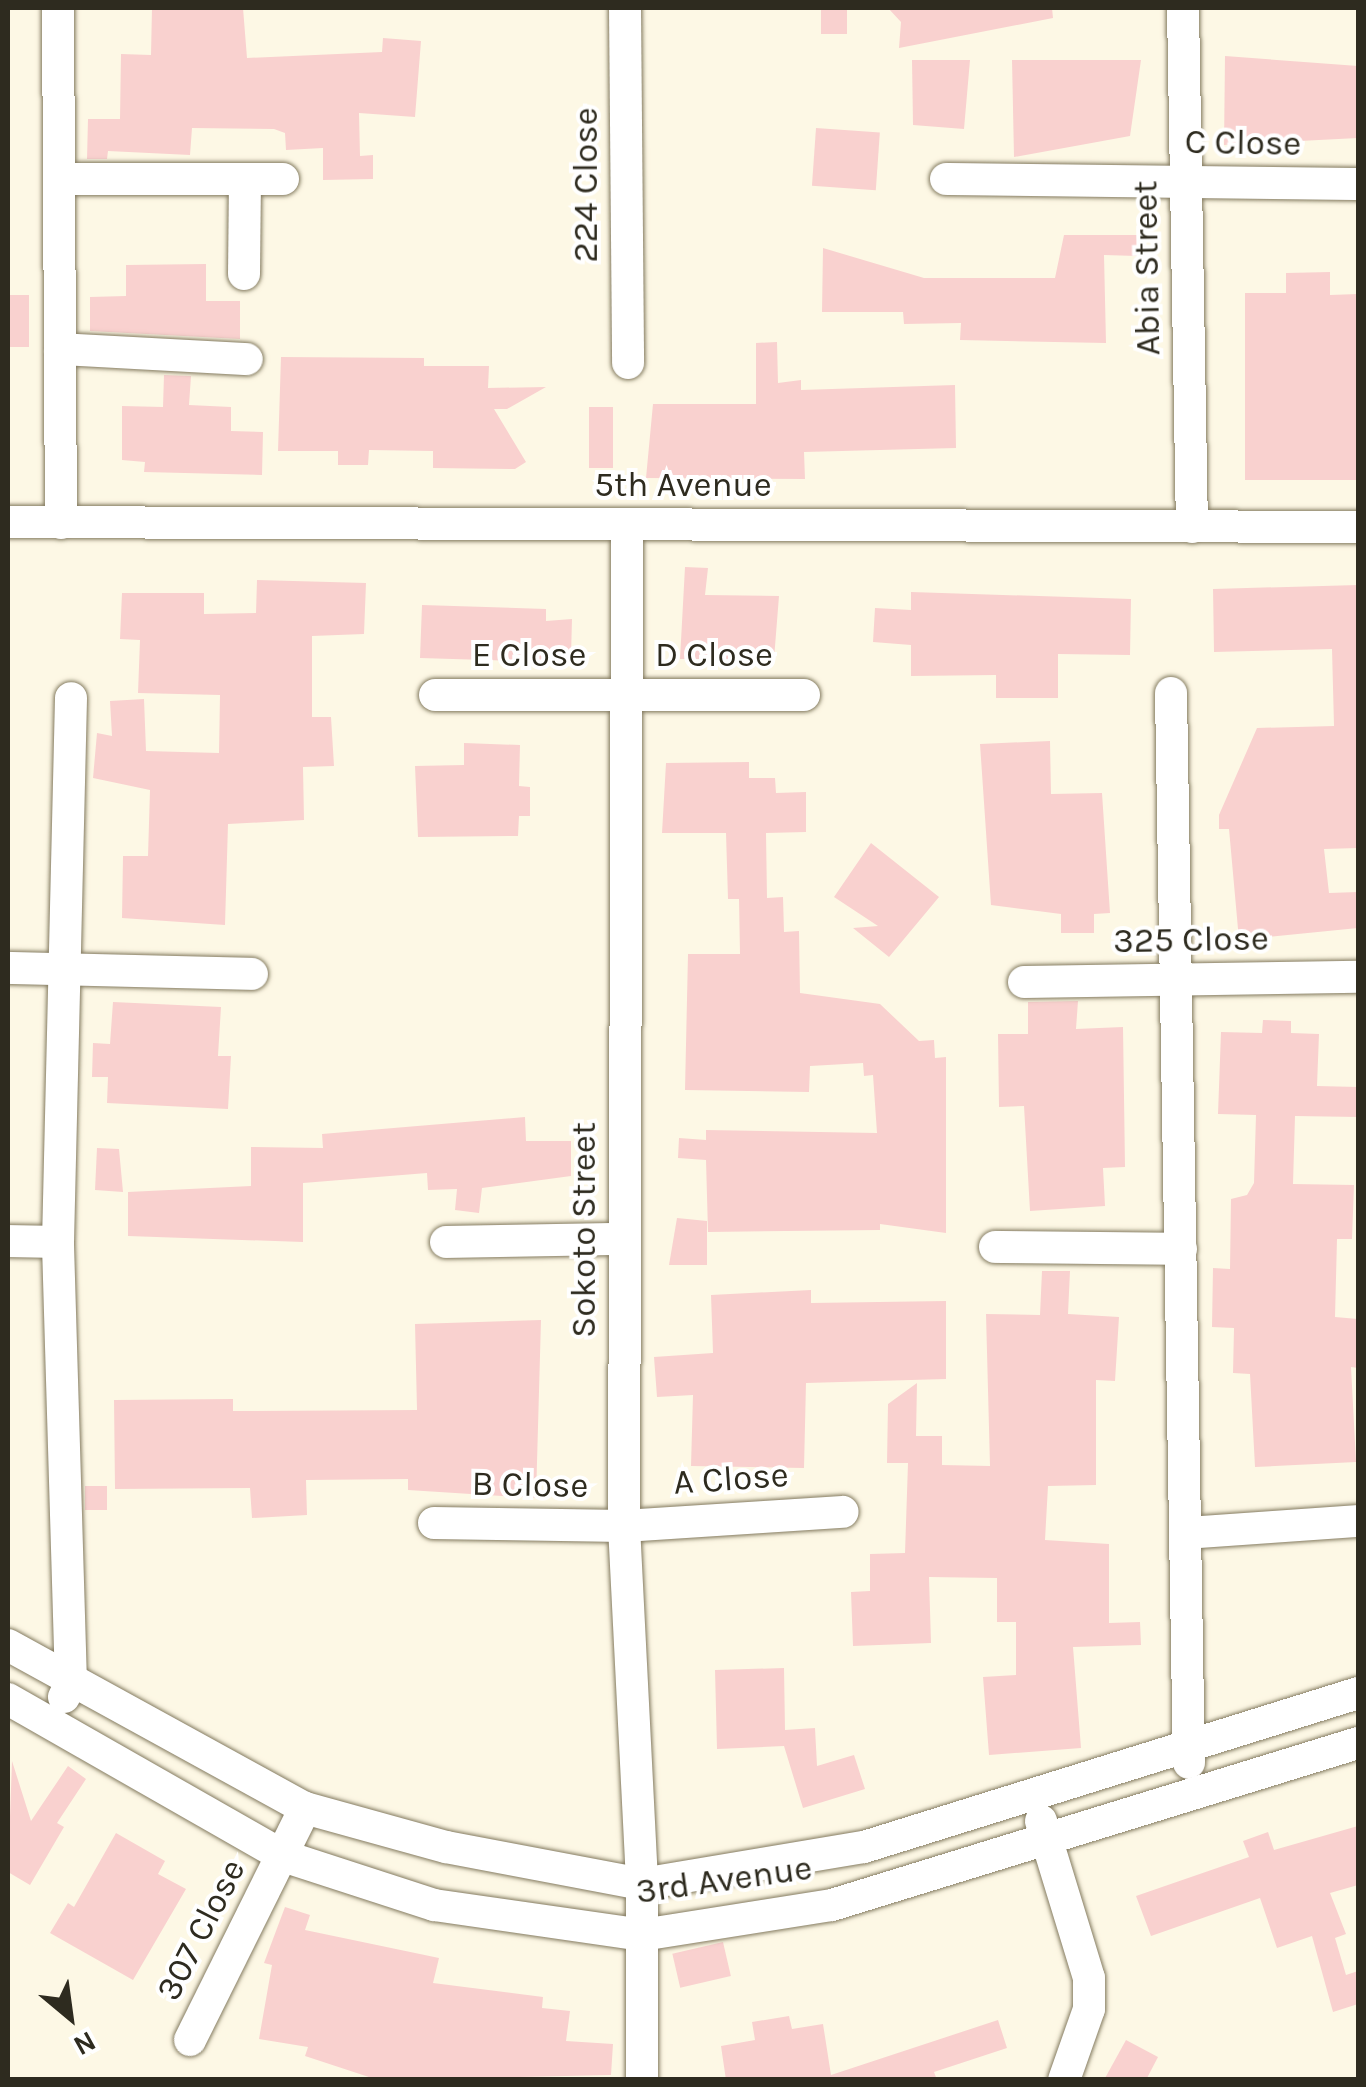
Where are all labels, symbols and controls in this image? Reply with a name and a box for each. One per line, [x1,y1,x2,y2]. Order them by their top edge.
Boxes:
street label: 224 Close [565,107,607,263]
street label: C Close [1184,121,1302,165]
street label: Abia Street [1124,180,1170,356]
street label: 5th Avenue [594,464,772,506]
street label: E Close [472,634,586,676]
street label: D Close [655,634,773,676]
street label: 325 Close [1113,918,1269,962]
street label: Sokoto Street [563,1122,605,1338]
street label: A Close [672,1454,790,1504]
street label: B Close [471,1463,589,1507]
street label: 3rd Avenue [633,1847,815,1913]
street label: 307 Close [148,1852,254,2008]
north arrow [20,1967,120,2067]
text: N [68,2024,102,2063]

